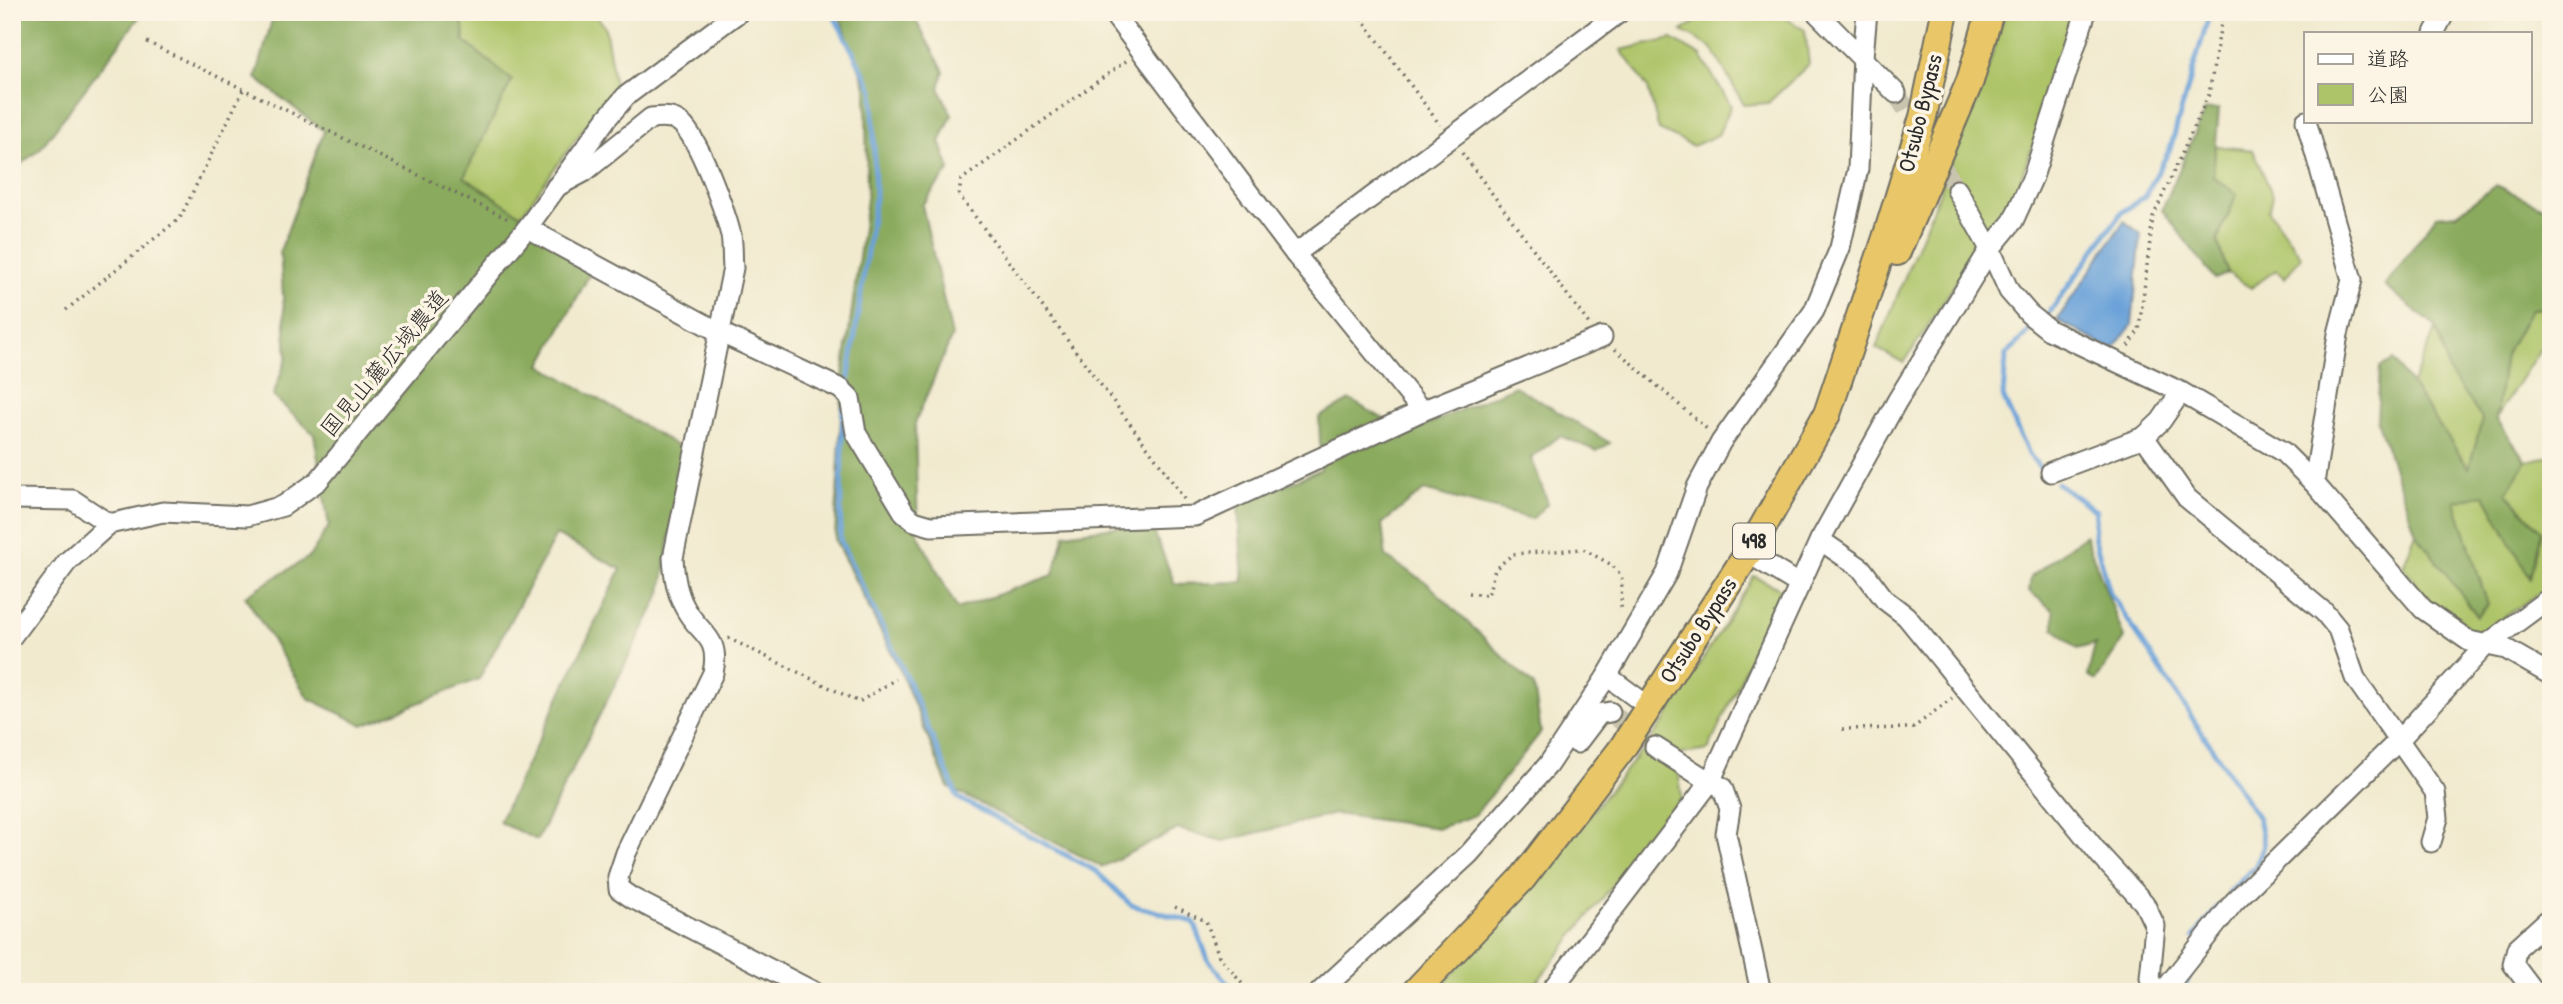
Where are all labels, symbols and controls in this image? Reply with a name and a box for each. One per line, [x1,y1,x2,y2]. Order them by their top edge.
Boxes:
legend [2304,32,2532,122]
text: 道路 [2367,44,2409,73]
street label: Otsubo Bypass [1890,50,1949,175]
text: 公園 [2367,80,2409,109]
street label: 国見山麓広域農道 [313,282,455,443]
road number: 498 [1733,524,1775,558]
street label: Otsubo Bypass [1652,571,1744,689]

